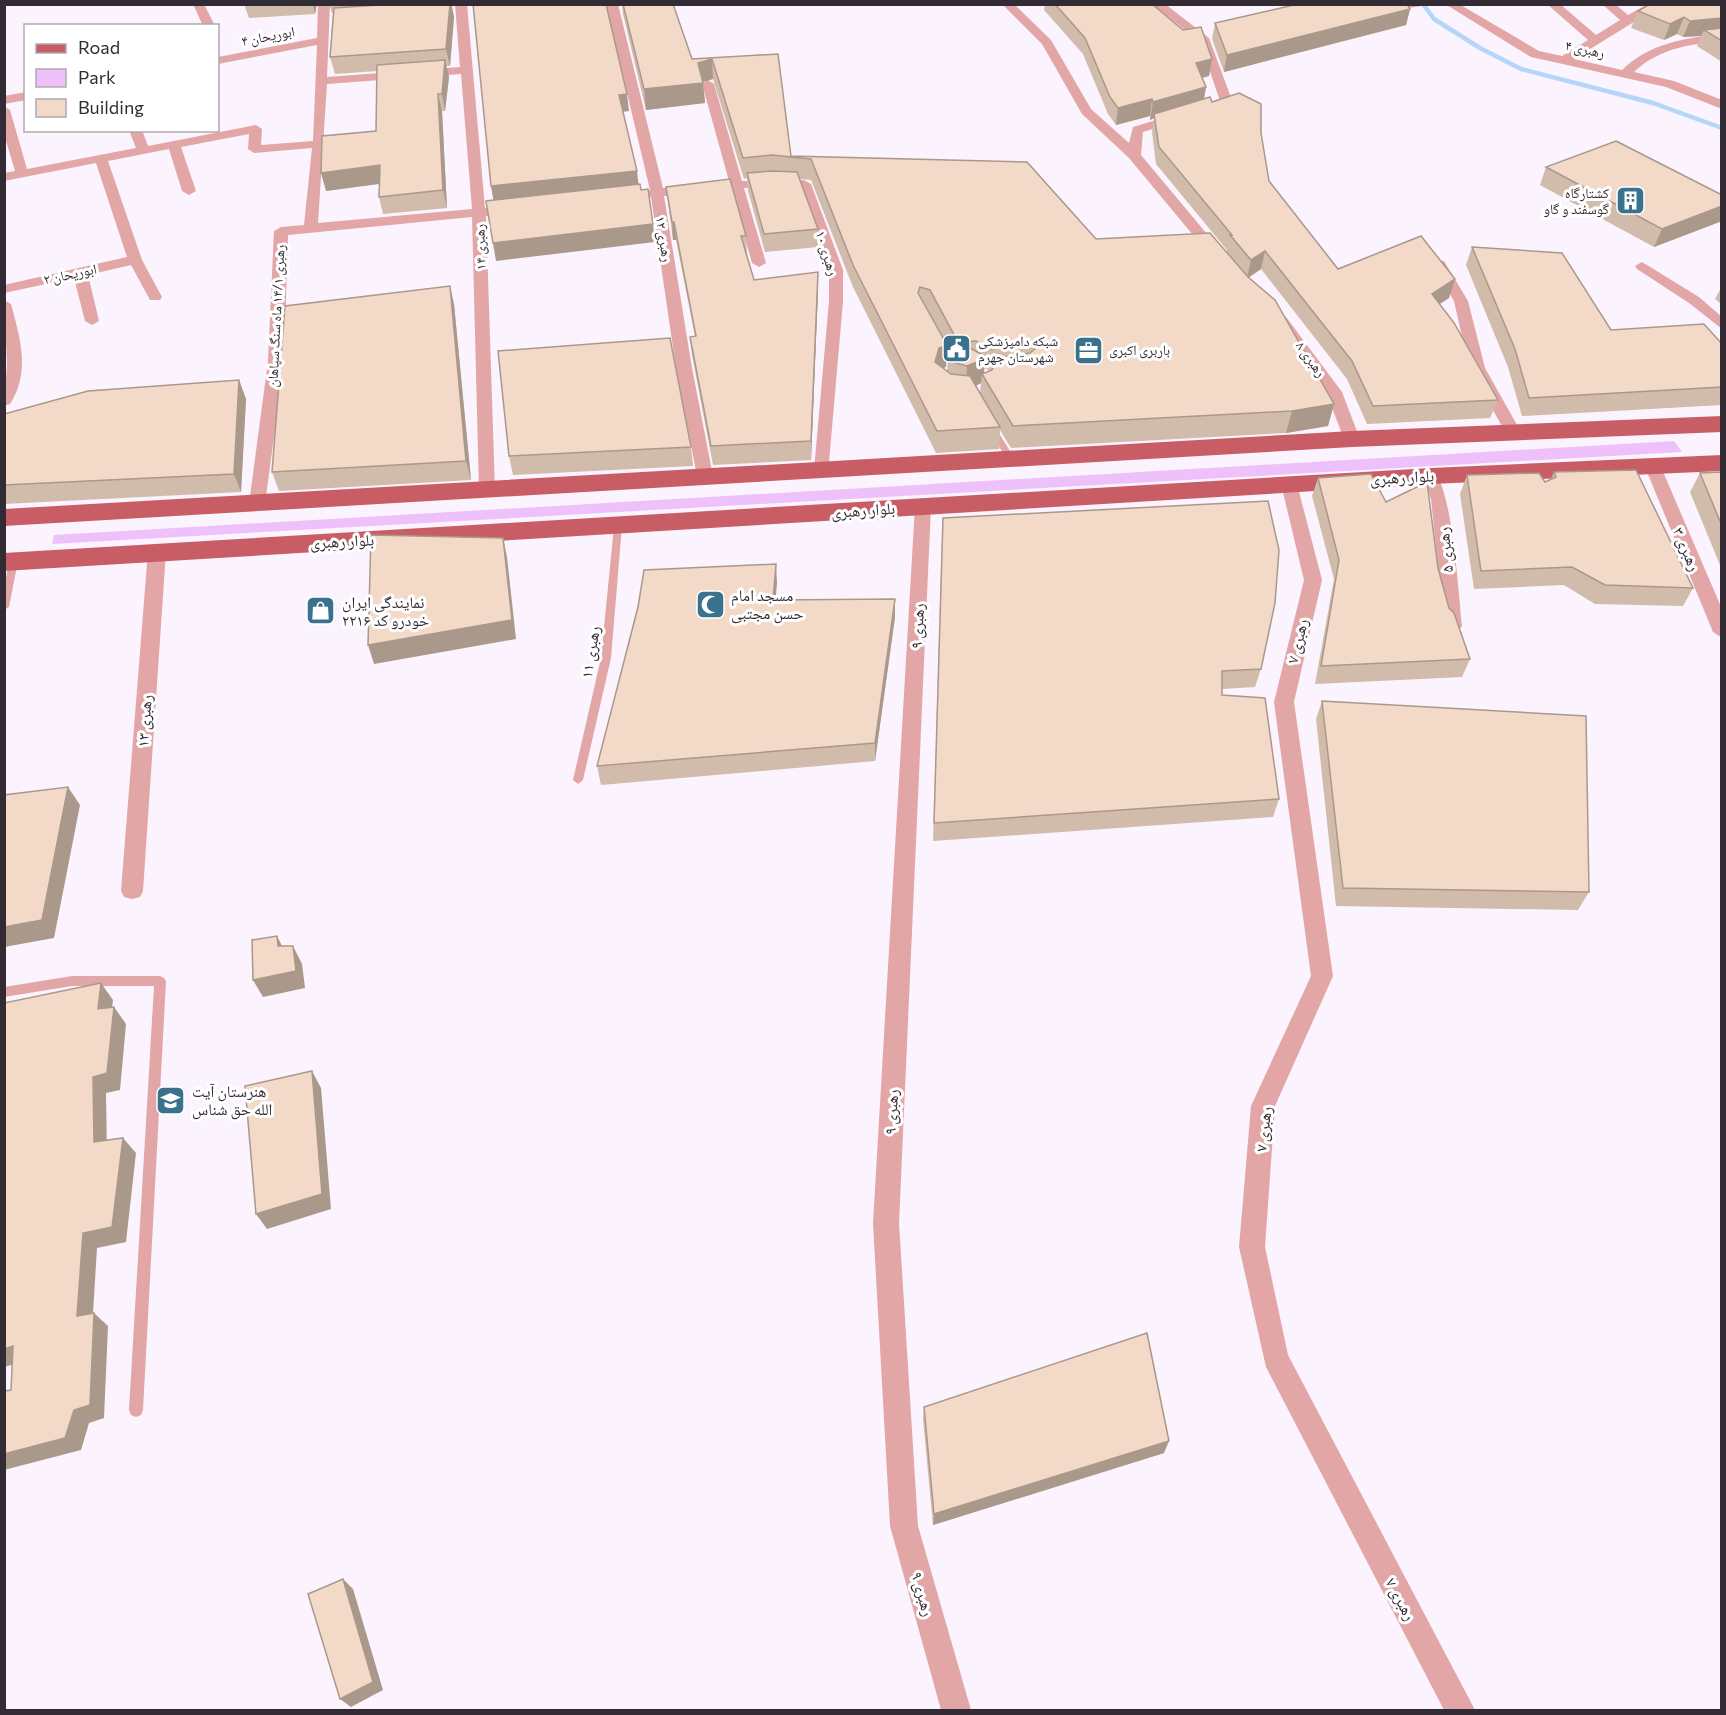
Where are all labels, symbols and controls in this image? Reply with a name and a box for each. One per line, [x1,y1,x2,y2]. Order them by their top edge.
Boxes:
street label: ابوریحان ۴ [240,22,296,50]
legend [24,24,219,132]
text: Road [78,36,120,58]
street label: رهبری ۴ [1564,36,1606,62]
text: Park [78,66,116,88]
text: Building [78,96,144,118]
place label: کشتارگاه گوسفند و گاو [1543,184,1609,218]
building icon: کشتارگاه گوسفند و گاو [1614,185,1646,217]
street label: رهبری ۱۲ [651,215,677,263]
street label: رهبری ۱۴ [470,224,490,270]
street label: رهبری ۱۰ [812,228,842,278]
street label: رهبری ۱۴/۱ ماه سنگ سپاهان [263,244,289,388]
street label: ابوریحان ۲ [42,260,98,288]
place label: شبکه دامپزشکی شهرستان جهرم [978,332,1058,367]
public building icon: شبکه دامپزشکی شهرستان جهرم [941,333,973,365]
office icon: باربری اکبری [1072,334,1104,366]
street label: رهبری ۸ [1292,338,1330,380]
place label: باربری اکبری [1109,341,1170,359]
street label: بلوار رهبری [1369,465,1435,490]
street label: بلوار رهبری [830,498,896,523]
street label: رهبری ۳ [1668,524,1705,574]
street label: رهبری ۵ [1433,526,1458,574]
street label: بلوار رهبری [309,529,375,554]
place label: مسجد امام حسن مجتبی [731,585,804,624]
mosque icon: مسجد امام حسن مجتبی [694,588,726,620]
place label: نمایندگی ایران خودرو کد ۲۲۱۶ [342,592,429,630]
shop icon: نمایندگی ایران خودرو کد ۲۲۱۶ [305,595,337,627]
street label: رهبری ۹ [906,603,929,649]
street label: رهبری ۷ [1282,616,1313,666]
street label: رهبری ۱۱ [576,624,605,680]
street label: رهبری ۱۳ [132,694,157,748]
place label: هنرستان آیت الله حق شناس [192,1081,272,1120]
school or university icon: هنرستان آیت الله حق شناس [155,1084,187,1116]
street label: رهبری ۹ [880,1089,903,1135]
street label: رهبری ۷ [1250,1105,1277,1153]
street label: رهبری ۹ [906,1569,939,1619]
street label: رهبری ۷ [1381,1574,1421,1624]

